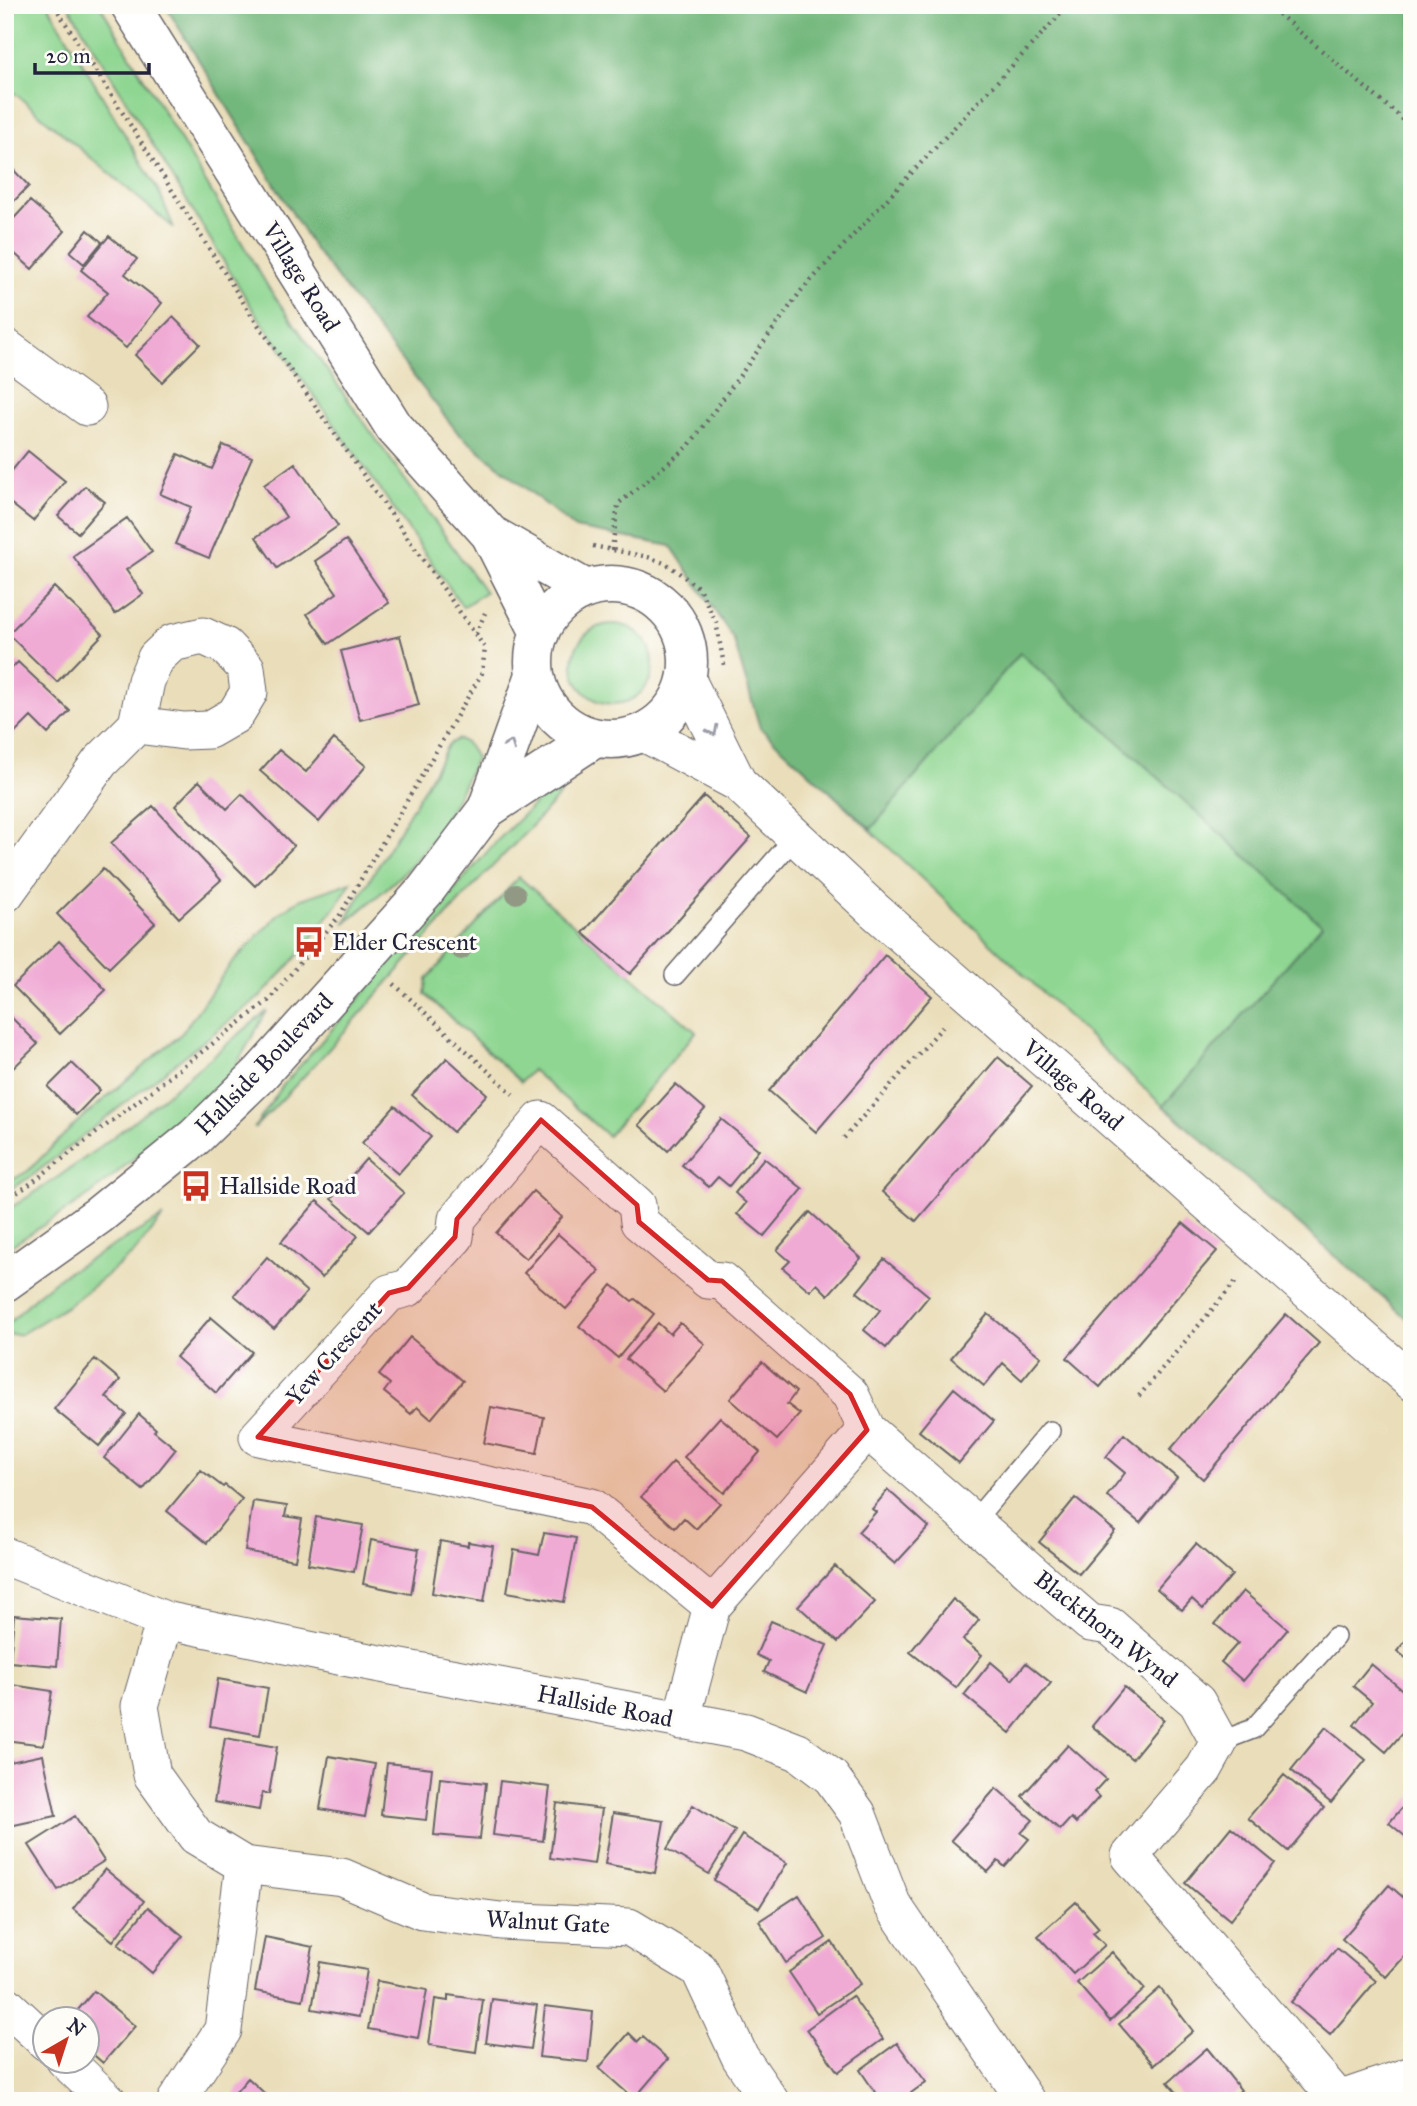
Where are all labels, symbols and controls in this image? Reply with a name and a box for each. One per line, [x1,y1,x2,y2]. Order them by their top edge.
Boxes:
scale bar [35,32,149,76]
text: 20 m [46,43,91,69]
street label: Village Road [255,216,347,337]
one-way arrow [704,724,718,736]
one-way arrow [502,739,516,752]
bus stop icon: Elder Crescent [292,925,326,959]
place label: Elder Crescent [332,927,478,957]
street label: Hallside Boulevard [189,987,339,1141]
street label: Village Road [1016,1032,1130,1137]
bus stop icon: Hallside Road [179,1169,213,1203]
place label: Hallside Road [219,1171,357,1201]
street label: Yew Crescent [279,1294,389,1411]
street label: Blackthorn Wynd [1028,1564,1184,1694]
street label: Hallside Road [535,1678,675,1734]
street label: Walnut Gate [485,1904,611,1940]
north arrow [32,2004,102,2074]
text: N [63,2013,90,2041]

